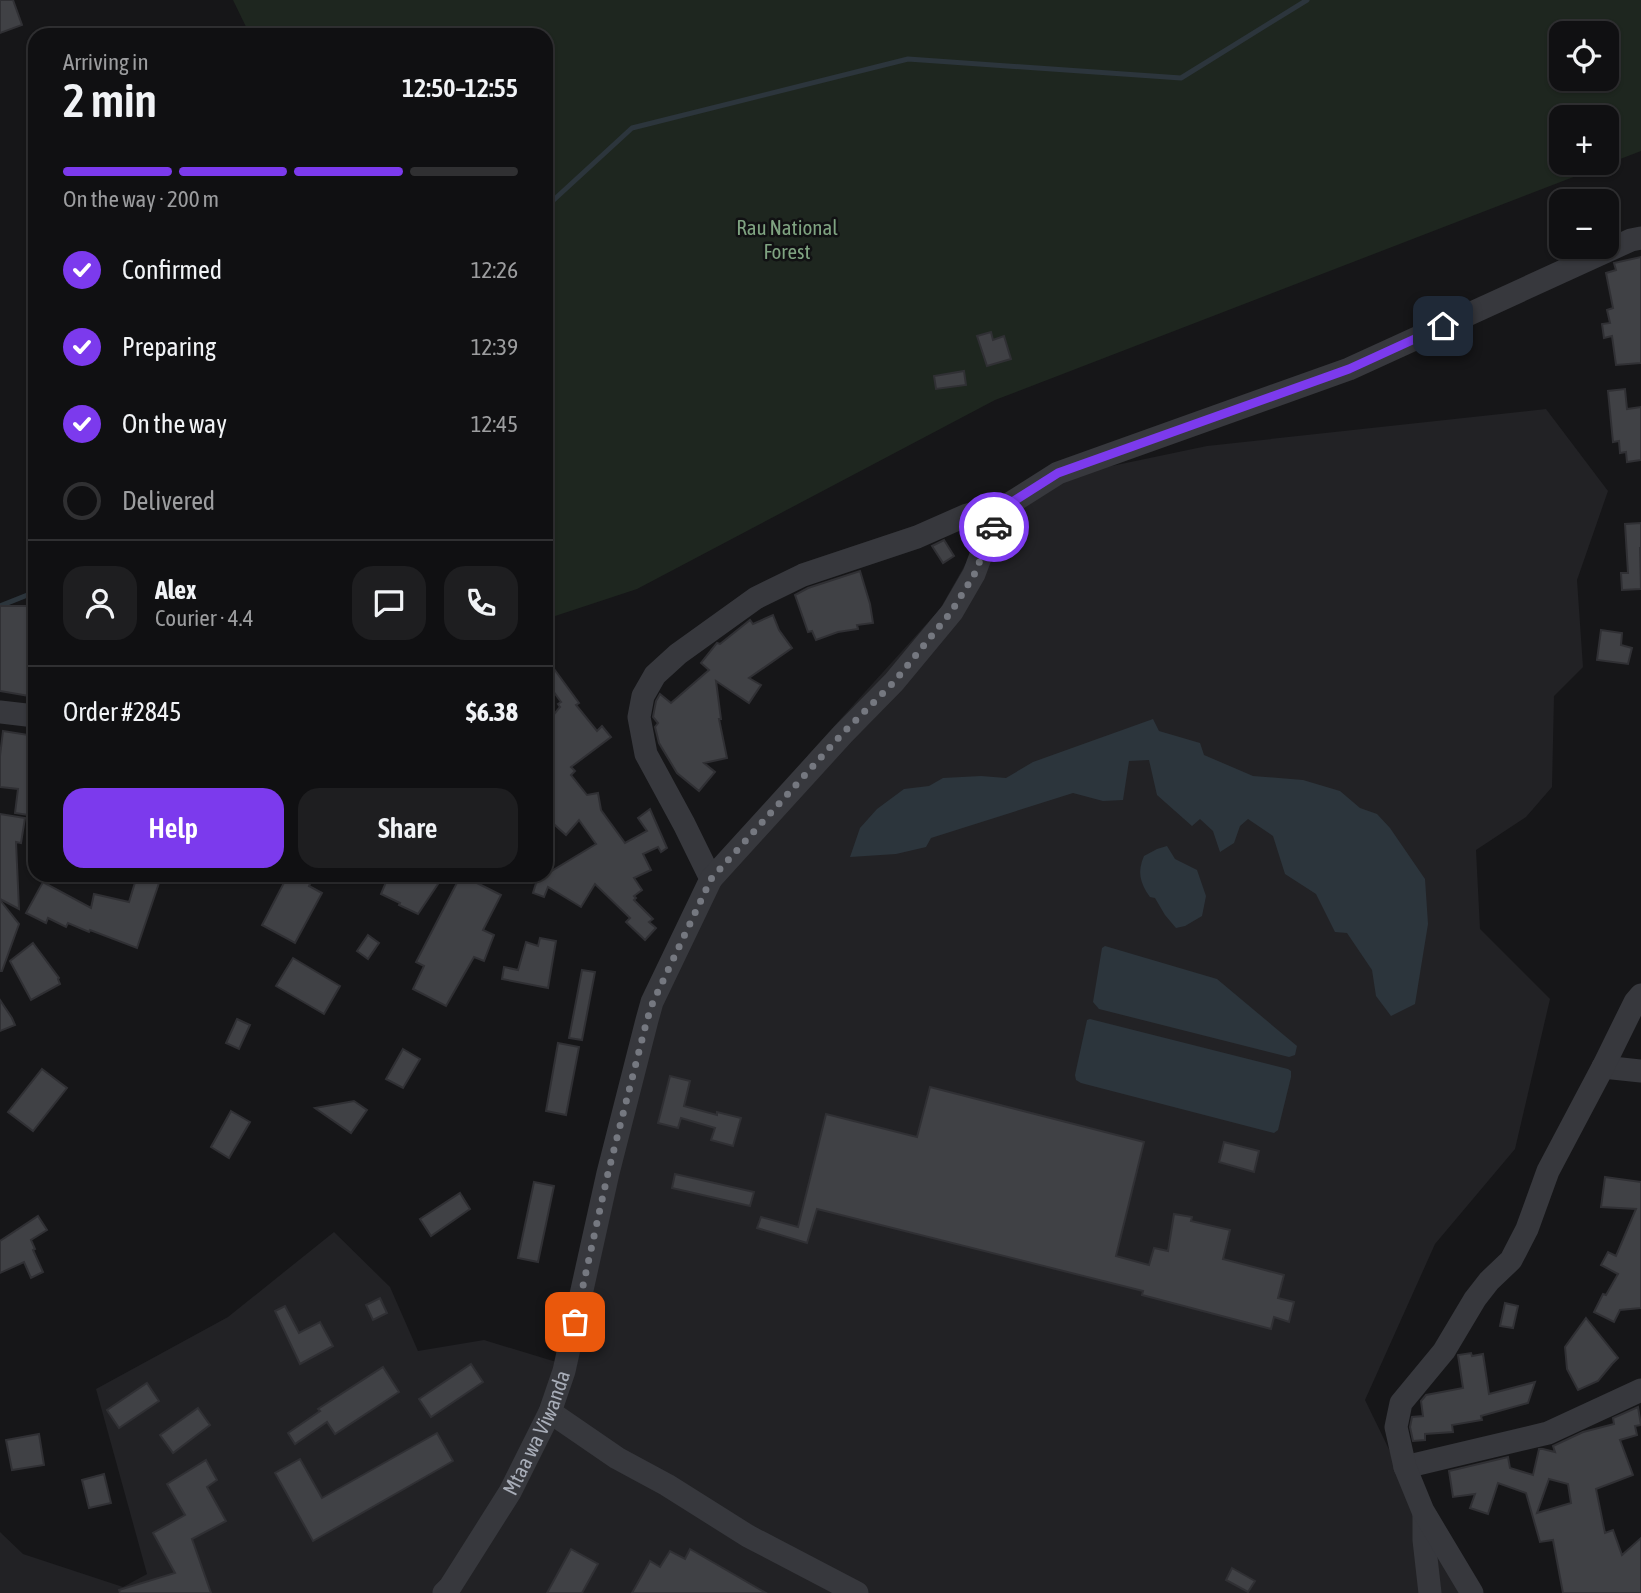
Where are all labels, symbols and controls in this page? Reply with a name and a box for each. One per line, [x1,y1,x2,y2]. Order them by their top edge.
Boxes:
map controls [1549,21,1619,259]
button: locate [1549,21,1619,91]
text: Arriving in [63,49,149,75]
text: 12:50–12:55 [402,73,518,103]
text: 2 min [63,74,157,127]
button: + [1549,105,1619,175]
text: On the way · 200 m [63,186,219,212]
button: − [1549,189,1619,259]
park label: Rau National Forest [736,215,838,263]
icon: check [63,251,101,289]
text: Confirmed [122,255,222,285]
text: 12:26 [471,257,518,283]
pin [1413,296,1473,356]
icon: home [1424,307,1462,345]
icon: check [63,328,101,366]
text: Preparing [122,332,216,362]
text: 12:39 [471,334,518,360]
icon: check [63,405,101,443]
text: On the way [122,409,227,439]
text: 12:45 [471,411,518,437]
text: Delivered [122,486,215,516]
courier [959,492,1029,562]
icon: car [975,508,1013,546]
button: person [63,566,137,640]
button: chat [352,566,426,640]
button: phone [444,566,518,640]
text: Alex [155,575,196,605]
text: Courier · 4.4 [155,605,254,631]
text: Order #2845 [63,697,182,727]
text: $6.38 [466,697,518,727]
button: Help [63,788,284,868]
button: Share [298,788,518,868]
pin [545,1292,605,1352]
icon: bag [556,1303,594,1341]
street label: Mtaa wa Viwanda [497,1367,574,1499]

